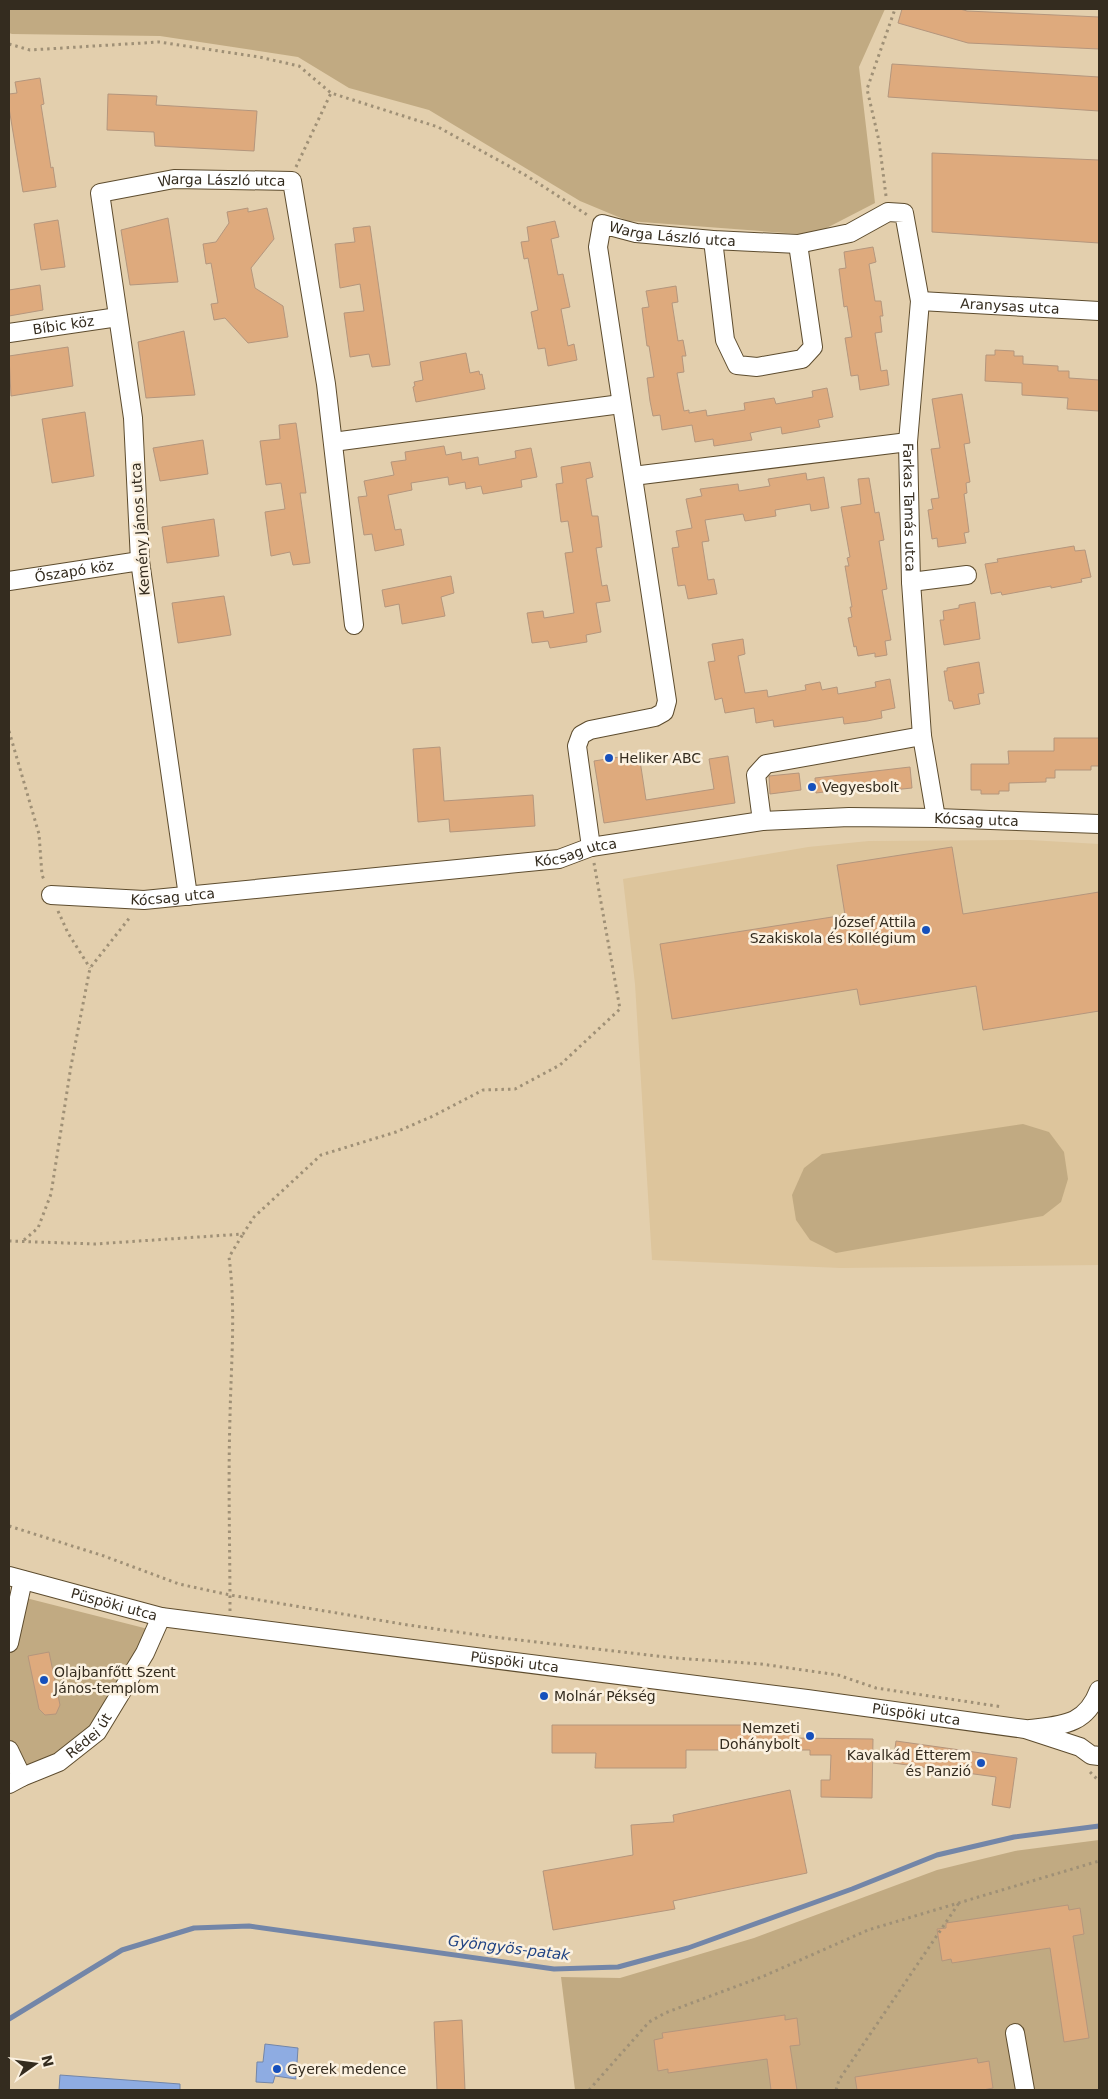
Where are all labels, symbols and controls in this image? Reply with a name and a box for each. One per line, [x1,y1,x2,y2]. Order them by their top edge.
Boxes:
street label: Warga László utca [157,171,286,190]
street label: Warga László utca [607,218,736,249]
street label: Aranysas utca [960,295,1060,317]
street label: Bíbic köz [32,313,95,337]
street label: Farkas Tamás utca [900,443,919,572]
street label: Kemény János utca [127,462,153,596]
street label: Őszapó köz [33,557,115,585]
place label: Heliker ABC [619,750,701,766]
marker: Heliker ABC [603,752,615,764]
place label: Vegyesbolt [822,779,900,795]
marker: Vegyesbolt [806,781,818,793]
street label: Kócsag utca [934,810,1019,829]
street label: Kócsag utca [534,835,618,869]
street label: Kócsag utca [130,885,216,908]
place label: József Attila Szakiskola és Kollégium [750,914,916,946]
marker: József Attila Szakiskola és Kollégium [920,924,932,936]
street label: Püspöki utca [69,1585,159,1624]
street label: Püspöki utca [470,1648,560,1675]
place label: Olajbanfőtt Szent János-templom [53,1664,176,1696]
marker: Olajbanfőtt Szent János-templom [38,1674,50,1686]
place label: Molnár Pékség [554,1688,656,1704]
marker: Molnár Pékség [538,1690,550,1702]
street label: Püspöki utca [871,1700,962,1728]
street label: Rédei út [63,1710,115,1761]
place label: Nemzeti Dohánybolt [719,1720,801,1752]
marker: Nemzeti Dohánybolt [804,1730,816,1742]
place label: Kavalkád Étterem és Panzió [847,1747,971,1779]
marker: Kavalkád Étterem és Panzió [975,1757,987,1769]
water label: Gyöngyös-patak [447,1932,572,1965]
north arrow [10,2039,60,2089]
text: N [38,2053,57,2068]
place label: Gyerek medence [287,2061,406,2077]
marker: Gyerek medence [271,2063,283,2075]

